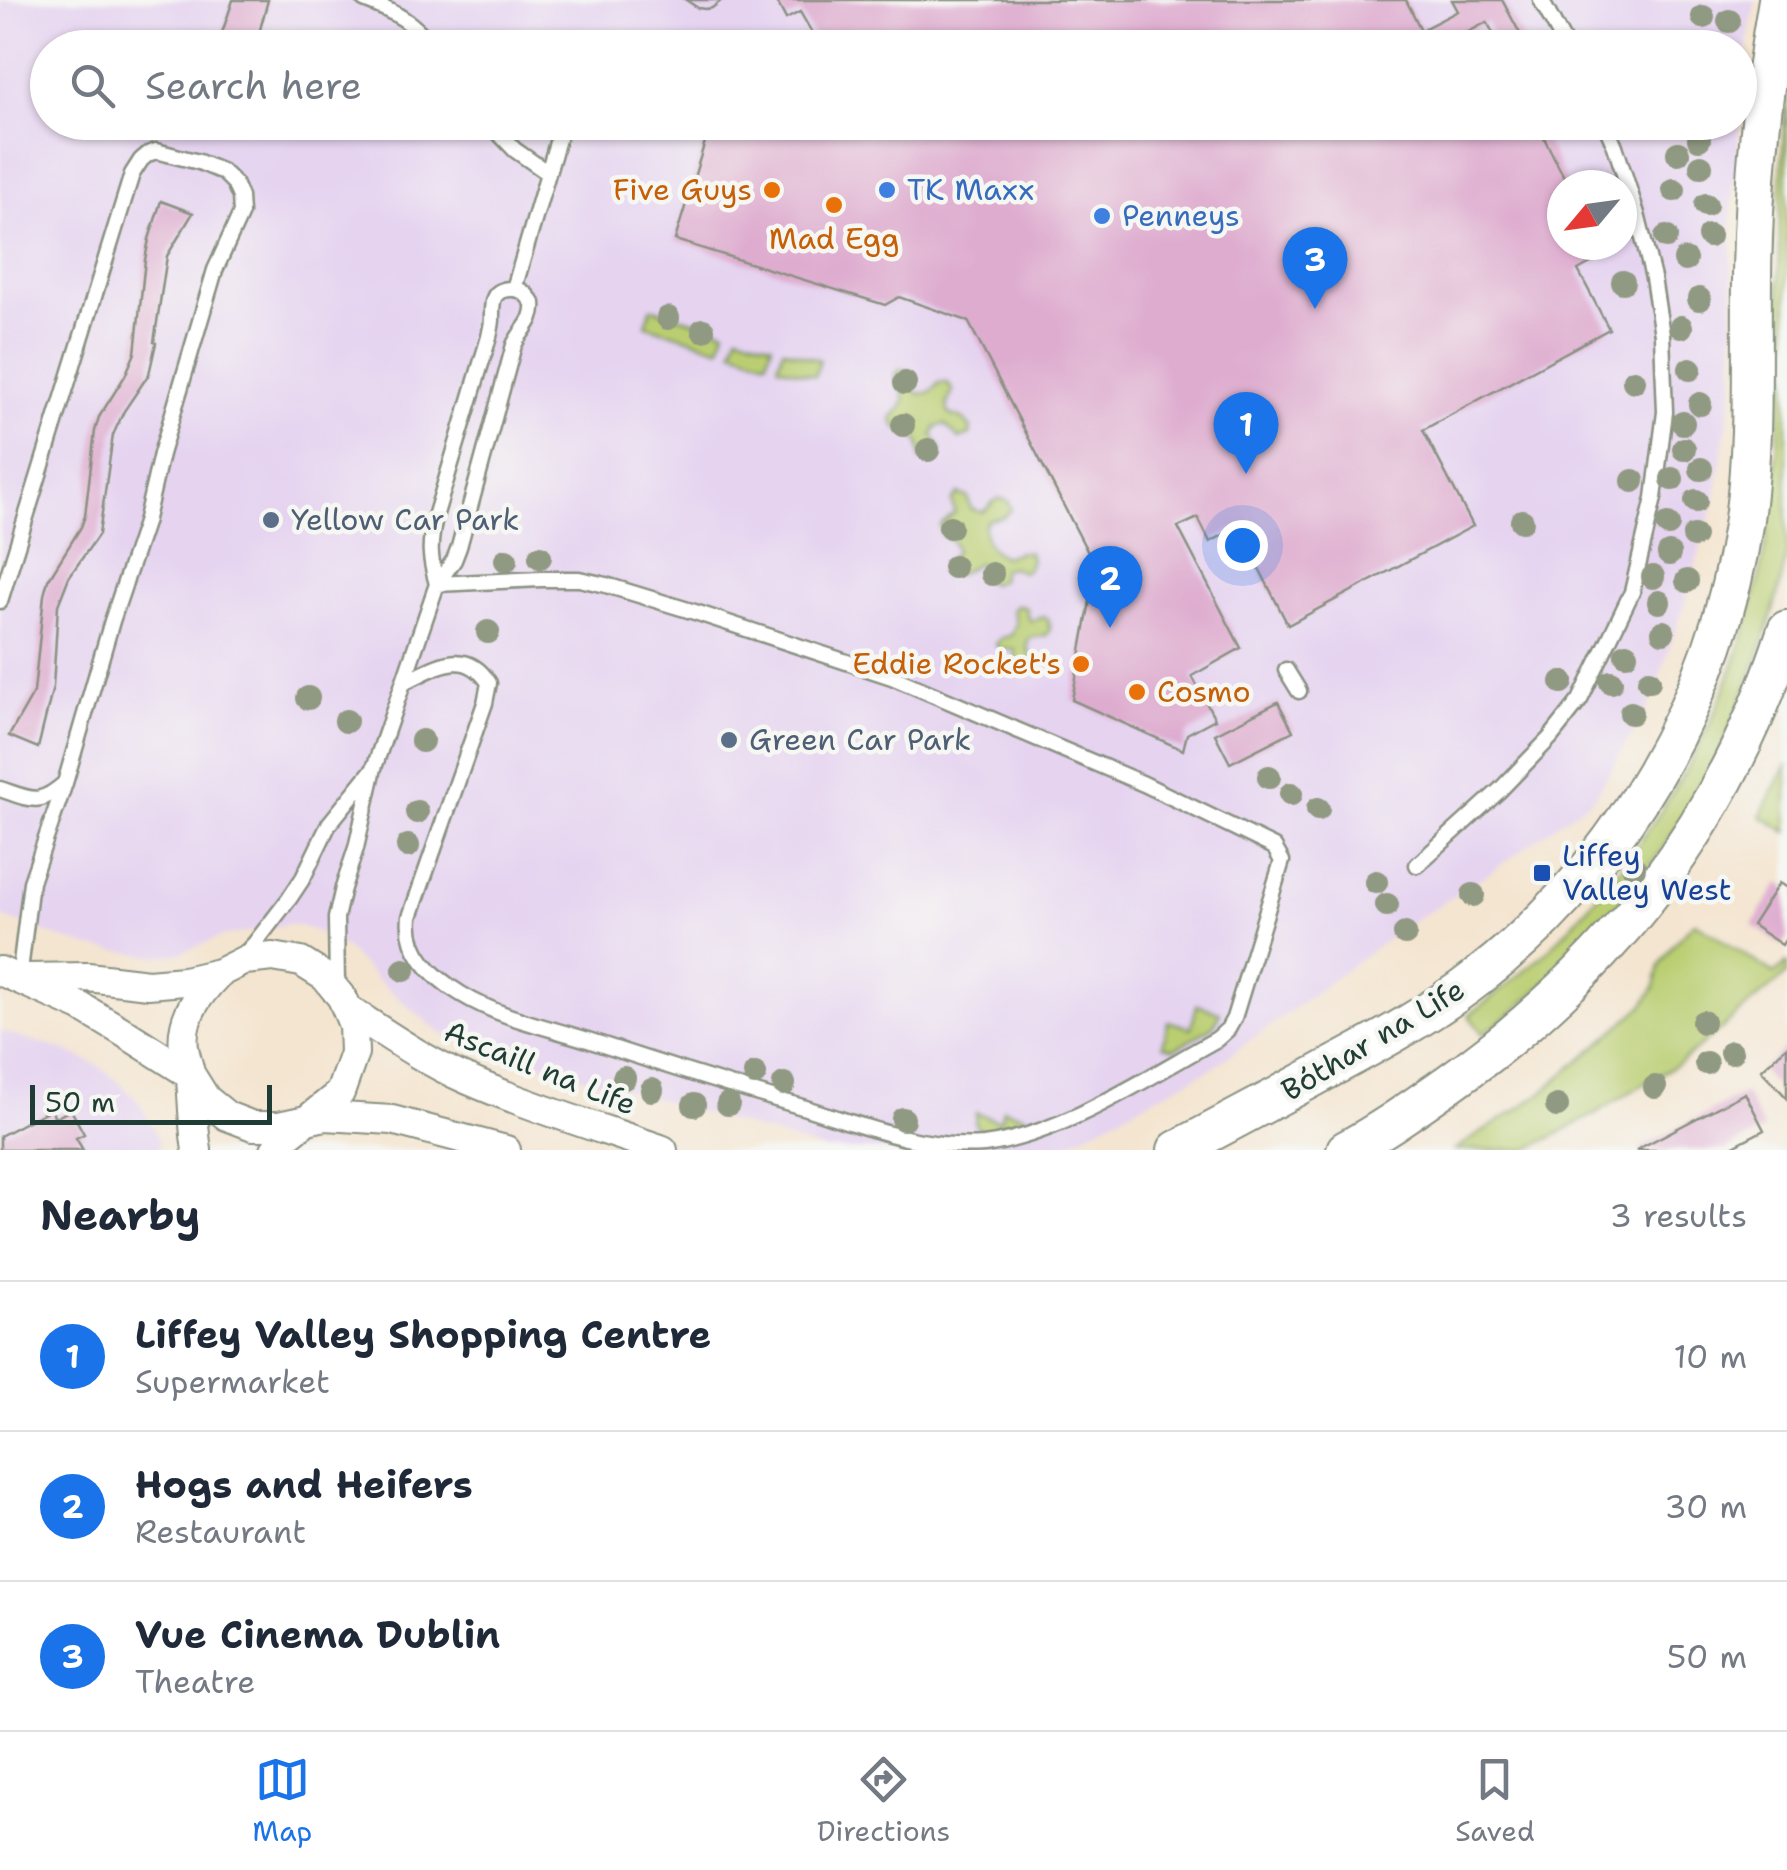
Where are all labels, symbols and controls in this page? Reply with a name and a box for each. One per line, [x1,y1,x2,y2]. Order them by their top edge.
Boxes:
search box [30,30,1757,140]
icon: search [65,58,120,113]
text: Search here [145,60,362,111]
place label: Five Guys [613,169,752,210]
place label: TK Maxx [907,169,1034,210]
north arrow [1547,170,1637,260]
marker: Five Guys [761,179,783,201]
marker: TK Maxx [876,179,898,201]
marker: Mad Egg [823,194,845,216]
place label: Penneys [1122,195,1240,236]
marker: Penneys [1091,205,1113,227]
place label: Mad Egg [769,218,899,259]
pin: 3 [1282,226,1348,309]
pin: 1 [1214,392,1278,474]
place label: Yellow Car Park [291,499,519,540]
marker: Yellow Car Park [260,509,282,531]
your location [1217,520,1268,571]
pin: 2 [1078,546,1142,628]
place label: Eddie Rocket's [852,643,1061,684]
marker: Eddie Rocket's [1070,653,1092,675]
place label: Cosmo [1157,671,1251,712]
marker: Cosmo [1126,681,1148,703]
place label: Green Car Park [749,719,971,760]
marker: Green Car Park [718,729,740,751]
place label: Liffey Valley West [1562,835,1732,910]
marker: Liffey Valley West [1531,862,1553,884]
street label: Bóthar na Life [1274,969,1472,1110]
street label: Ascaill na Life [438,1010,642,1125]
scale bar [30,1080,272,1124]
text: 50 m [45,1083,115,1121]
text: Nearby [40,1187,200,1243]
text: 3 results [1610,1194,1747,1237]
text: Liffey Valley Shopping Centre [135,1309,711,1360]
text: 1 [65,1335,80,1378]
text: 10 m [1674,1335,1747,1378]
text: Supermarket [135,1360,330,1403]
text: Hogs and Heifers [135,1459,473,1510]
text: 2 [61,1485,84,1528]
text: 30 m [1664,1485,1747,1528]
text: Restaurant [135,1510,306,1553]
text: Vue Cinema Dublin [135,1609,500,1660]
text: 3 [61,1635,84,1678]
text: 50 m [1667,1635,1747,1678]
text: Theatre [135,1660,255,1703]
tab: Map [252,1752,312,1850]
tab: Directions [817,1752,950,1850]
tab: Saved [1455,1752,1535,1850]

